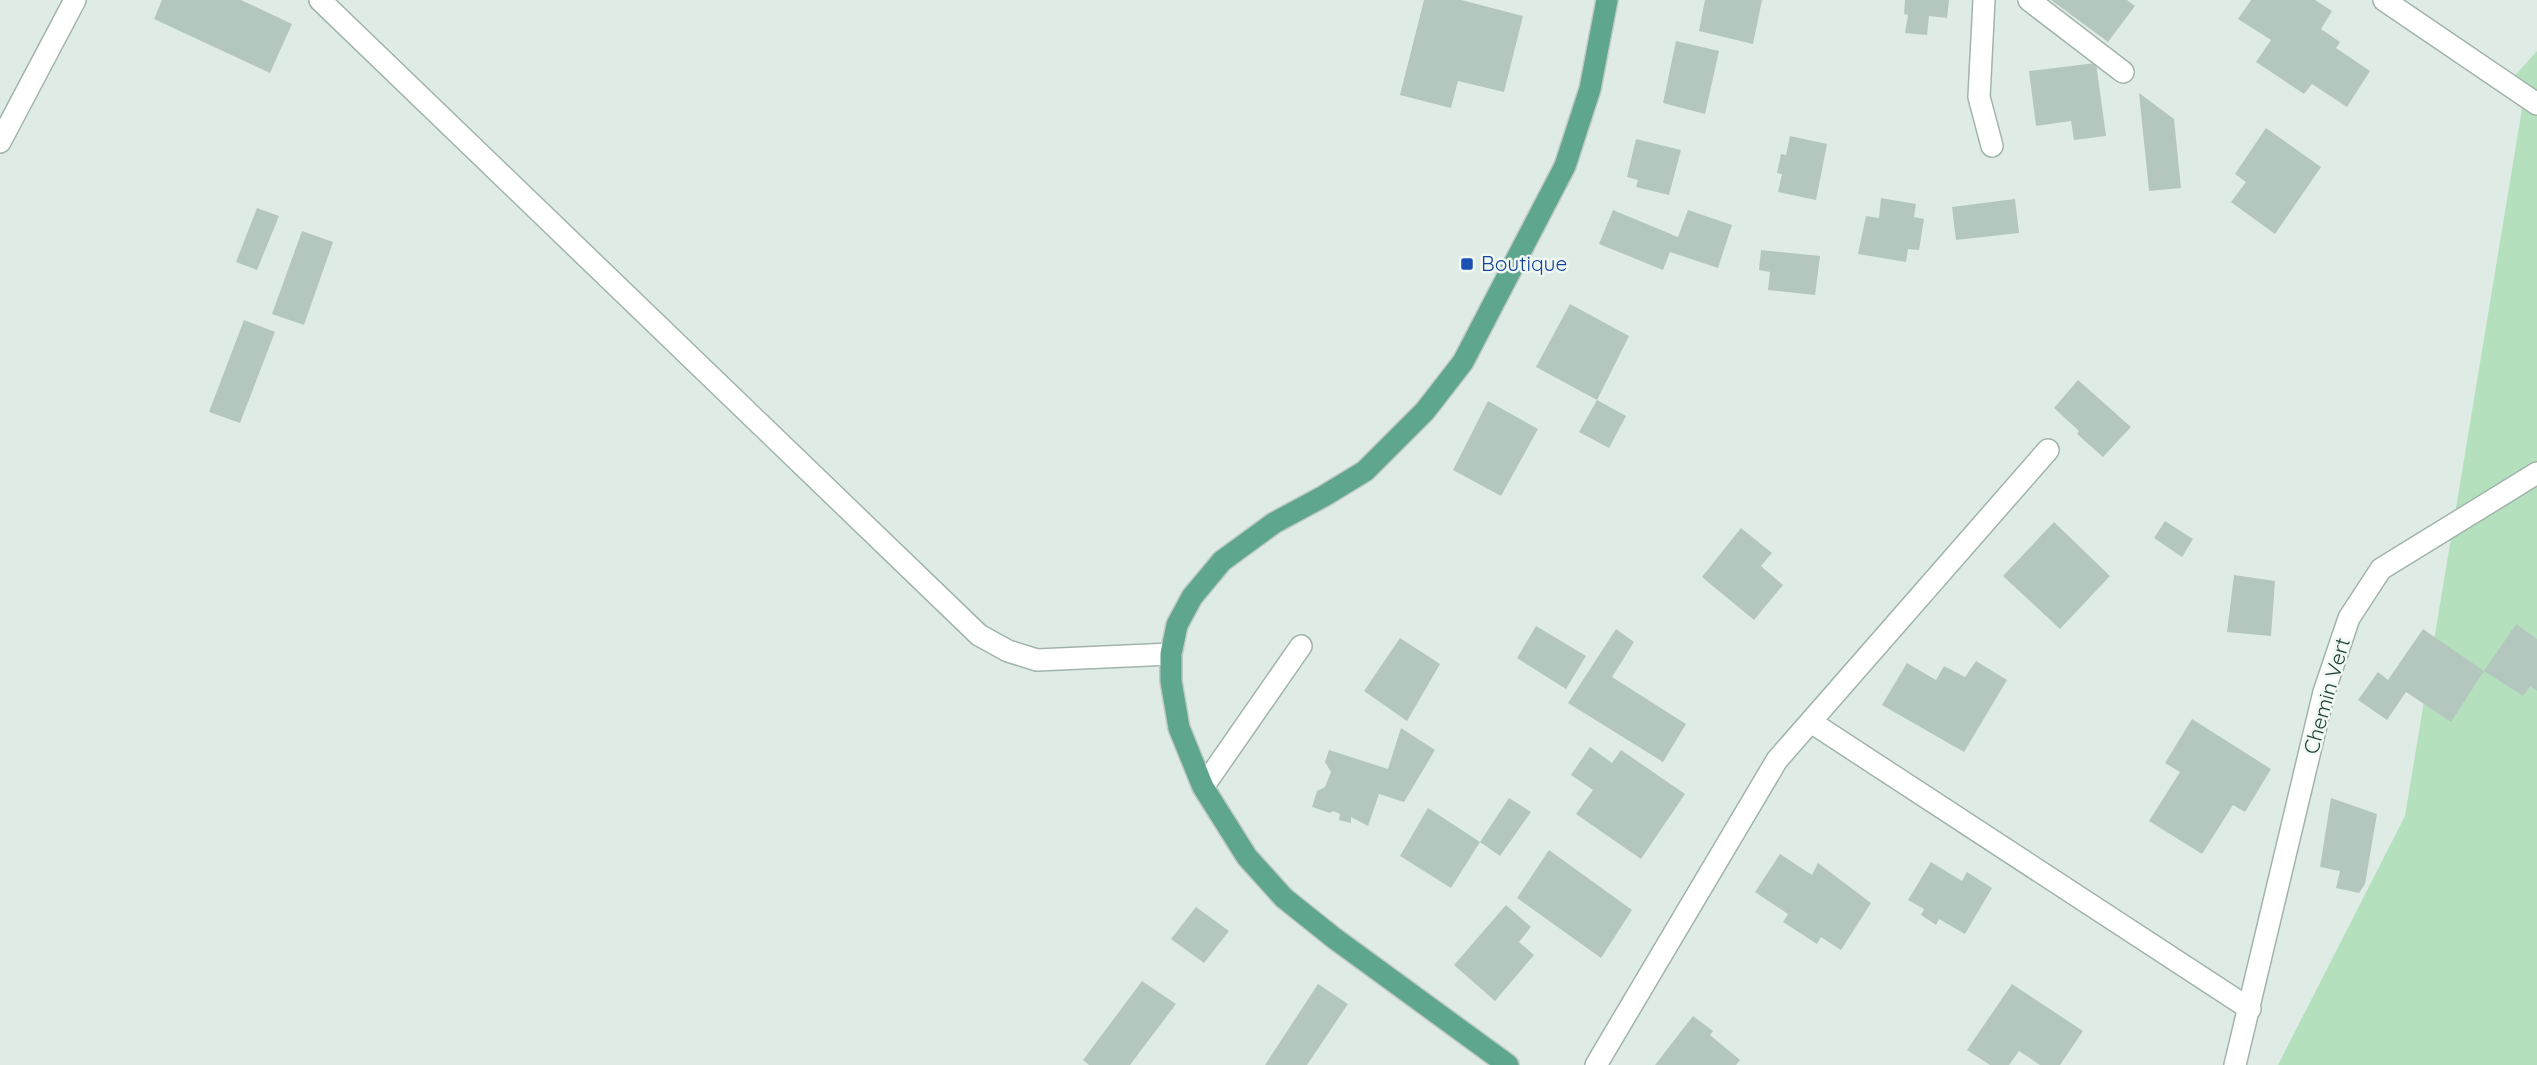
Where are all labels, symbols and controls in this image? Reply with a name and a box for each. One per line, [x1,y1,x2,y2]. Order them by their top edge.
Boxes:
place label: Boutique [1481,250,1567,276]
marker: Boutique [1459,256,1475,272]
street label: Chemin Vert [2297,635,2355,757]

